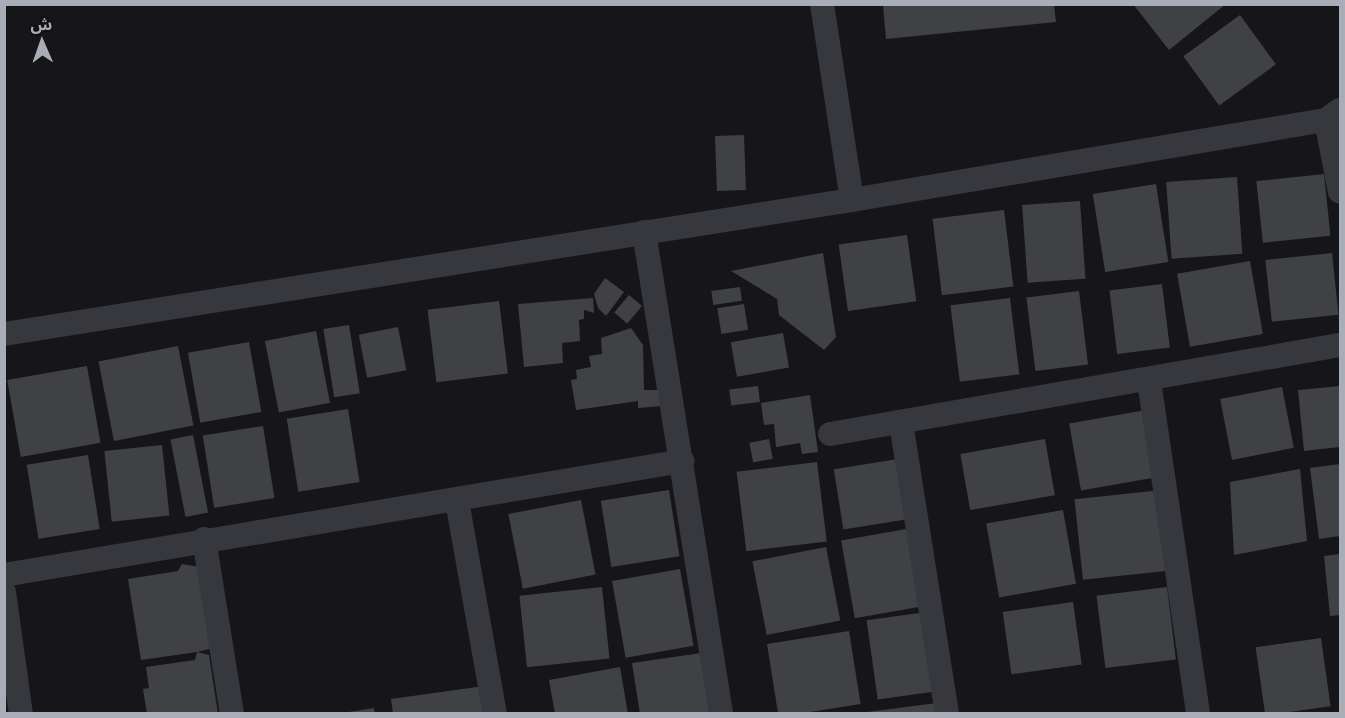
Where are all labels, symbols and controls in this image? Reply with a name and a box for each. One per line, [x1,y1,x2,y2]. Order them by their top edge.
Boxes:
north arrow [12,12,72,72]
text: ش [30,14,53,34]

